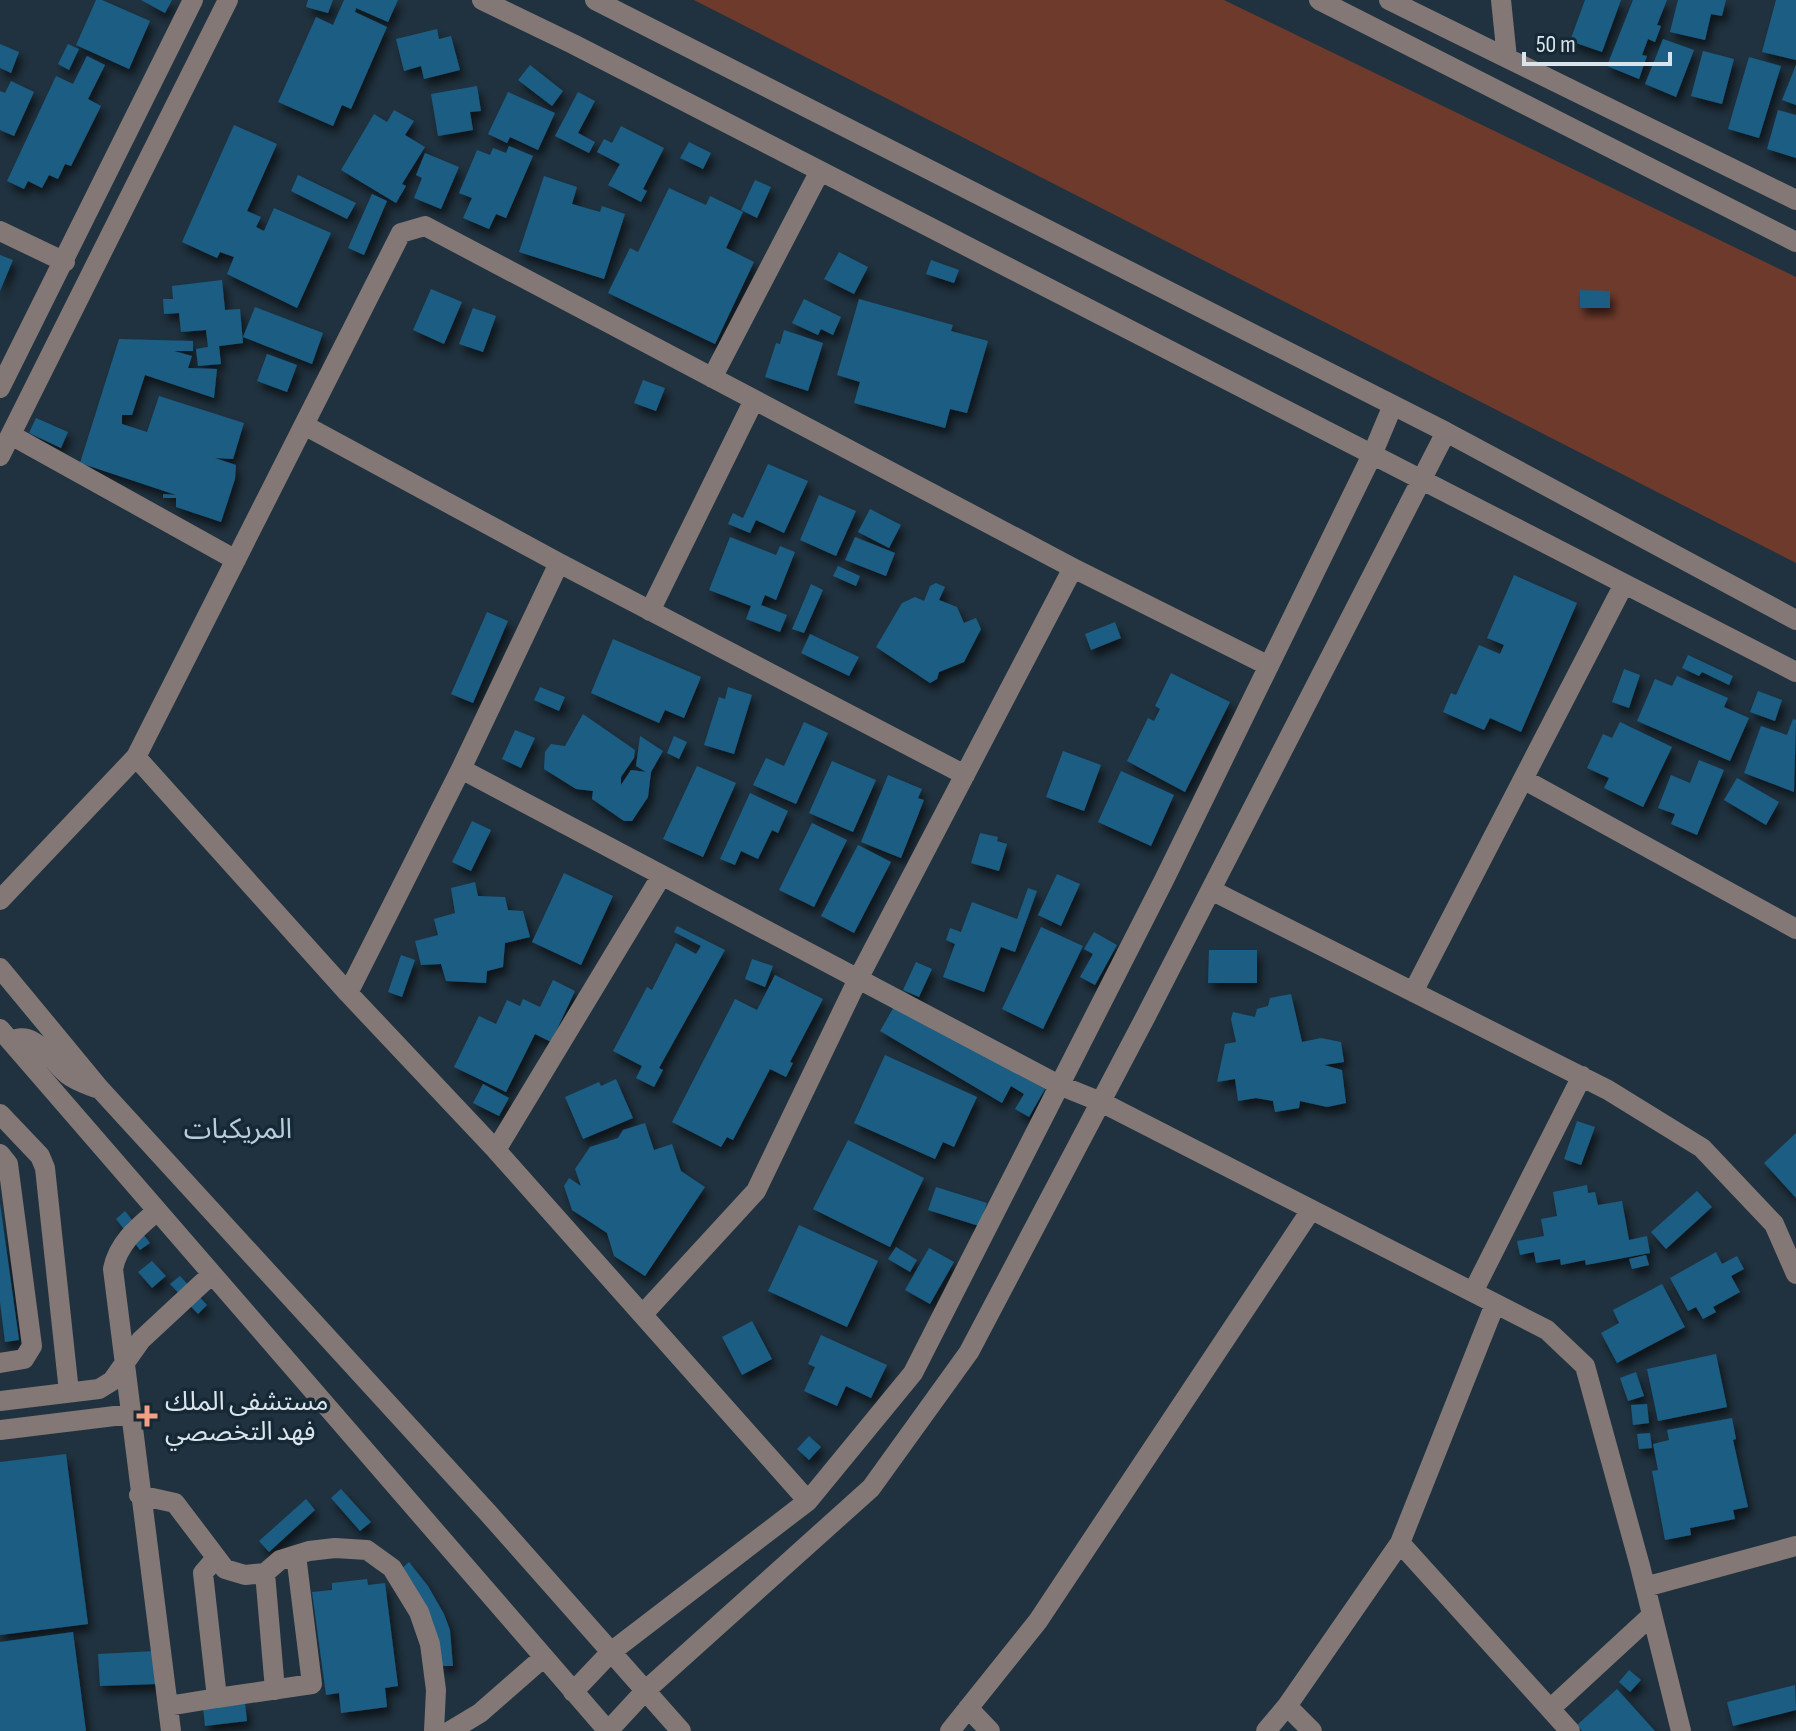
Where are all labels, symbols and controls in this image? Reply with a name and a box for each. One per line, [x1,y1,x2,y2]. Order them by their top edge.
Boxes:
scale bar [1524,16,1670,66]
text: 50 m [1536,30,1576,59]
district label: المريكبات [184,1113,292,1146]
place label: مستشفى الملك فهد التخصصي [165,1387,328,1451]
marker: مستشفى الملك فهد التخصصي [136,1405,158,1427]

